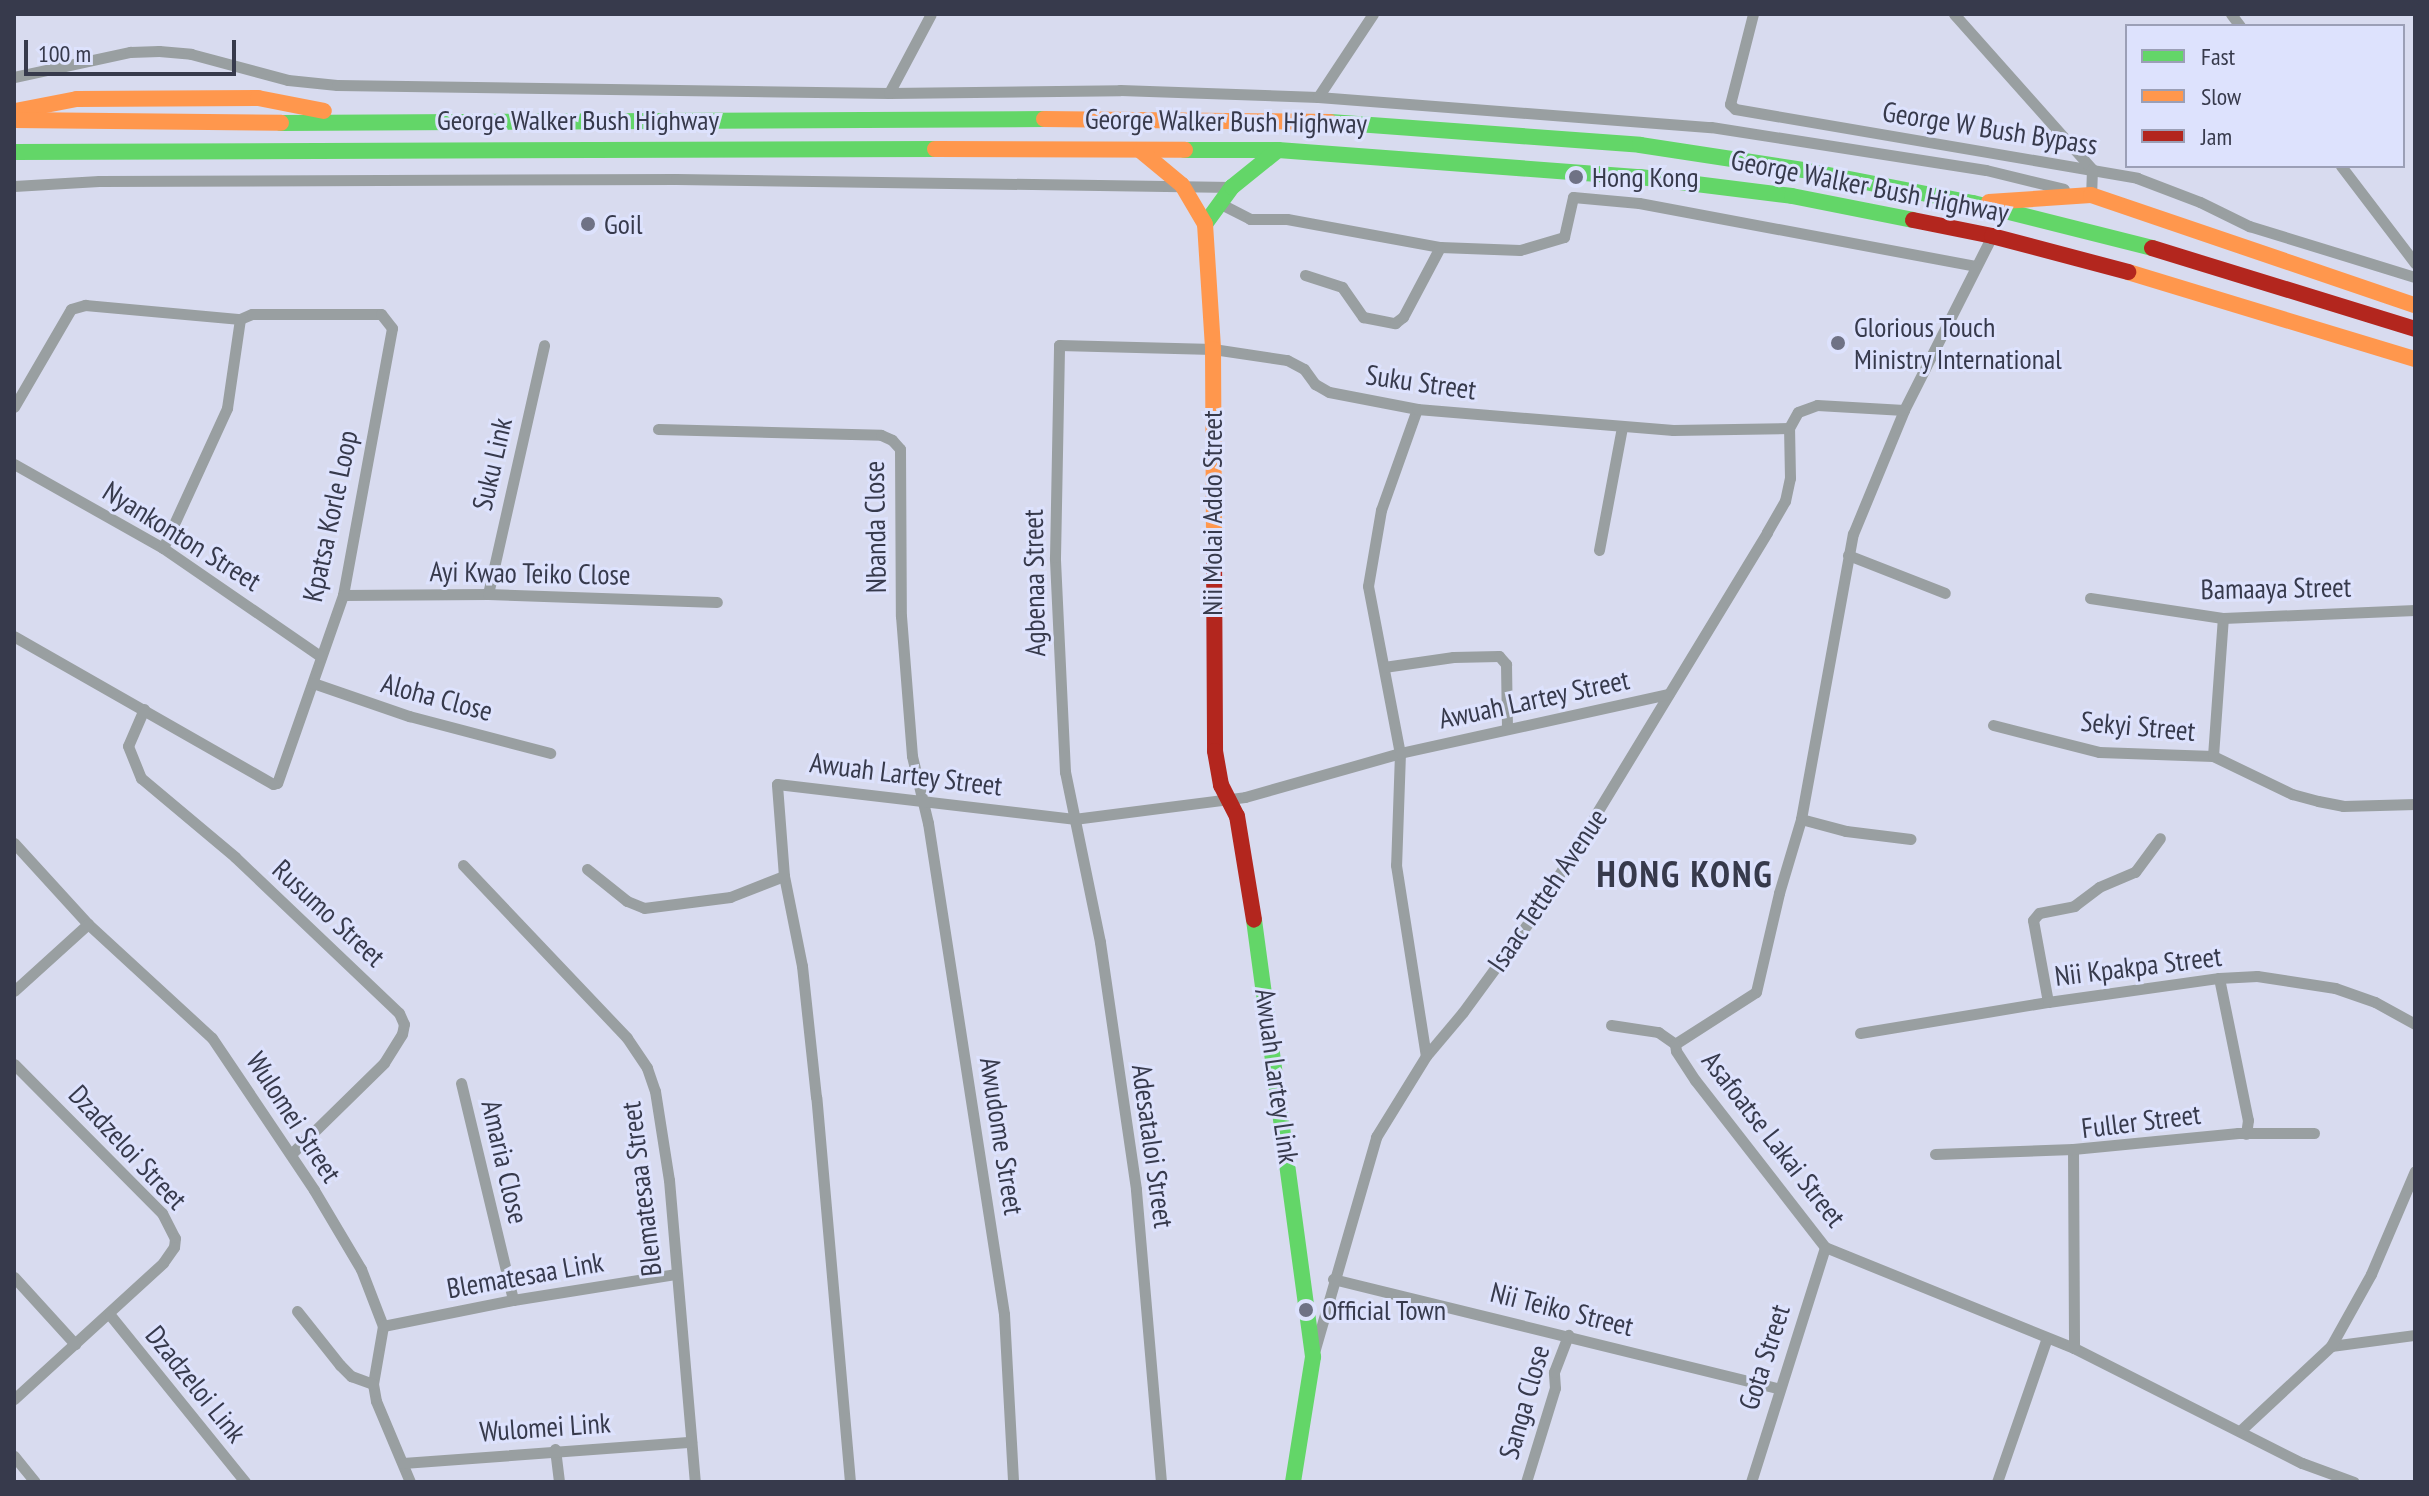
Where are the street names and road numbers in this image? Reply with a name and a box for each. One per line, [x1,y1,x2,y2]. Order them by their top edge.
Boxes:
street label: George W Bush Bypass [1880,94,2100,162]
street label: George Walker Bush Highway [1084,102,1368,140]
street label: George Walker Bush Highway [437,103,719,137]
street label: George Walker Bush Highway [1728,143,2012,229]
street label: Suku Street [1364,358,1478,406]
street label: Nii Molai Addo Street [1195,410,1229,616]
street label: Suku Link [465,414,519,514]
street label: Kpatsa Korle Loop [295,427,365,605]
street label: Nbanda Close [857,460,893,594]
street label: Nyankonton Street [97,474,267,598]
street label: Agbenaa Street [1016,509,1052,657]
street label: Ayi Kwao Teiko Close [429,554,631,592]
street label: Bamaaya Street [2200,570,2352,606]
street label: Awuah Lartey Street [1435,662,1633,736]
street label: Aloha Close [378,666,496,728]
street label: Sekyi Street [2079,704,2197,748]
street label: Awuah Lartey Street [807,745,1005,803]
street label: Isaac Tetteh Avenue [1480,801,1614,979]
street label: Rusumo Street [266,852,392,974]
street label: Nii Kpakpa Street [2053,939,2223,993]
street label: Awuah Lartey Link [1248,986,1306,1166]
street label: Asafoatse Lakai Street [1695,1045,1853,1233]
street label: Wulomei Street [239,1046,349,1188]
street label: Awudome Street [973,1055,1031,1217]
street label: Adesataloi Street [1125,1062,1181,1230]
street label: Dzadzeloi Street [62,1078,194,1216]
street label: Amaria Close [474,1097,536,1227]
street label: Fuller Street [2079,1097,2203,1145]
street label: Blematesaa Street [614,1100,668,1278]
street label: Blematesaa Link [444,1245,606,1305]
street label: Nii Teiko Street [1487,1275,1637,1343]
street label: Gota Street [1731,1300,1797,1414]
street label: Dzadzeloi Link [139,1319,253,1449]
street label: Sanga Close [1492,1341,1556,1463]
street label: Wulomei Link [478,1406,612,1448]

